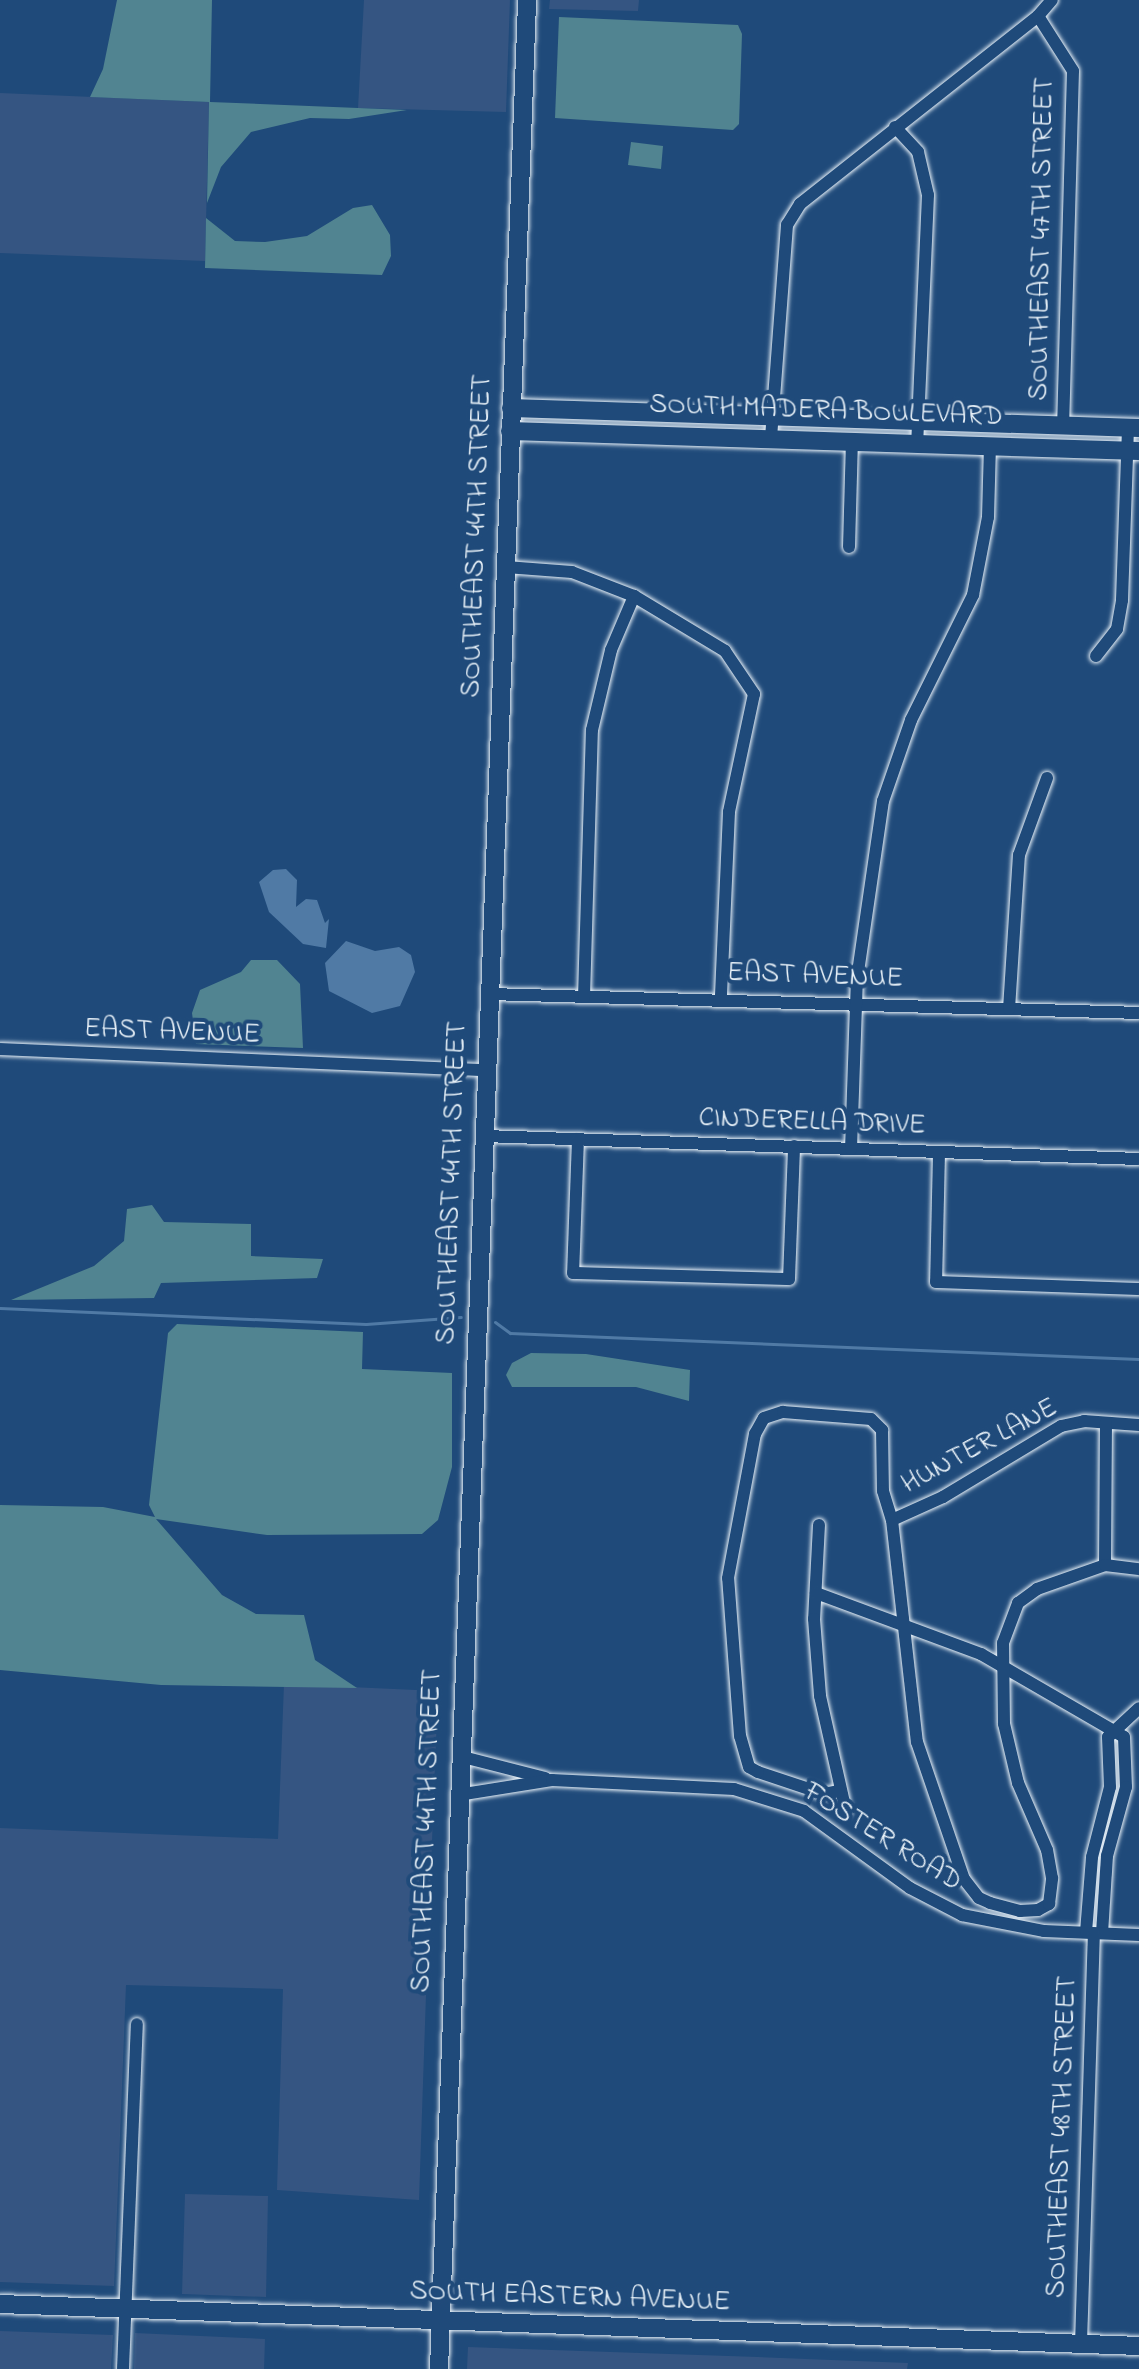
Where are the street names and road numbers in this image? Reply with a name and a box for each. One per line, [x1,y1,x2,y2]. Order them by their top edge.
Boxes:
street label: SOUTHEAST 47TH STREET [1023,77,1063,401]
street label: SOUTHEAST 44TH STREET [456,374,500,698]
street label: SOUTH MADERA BOULEVARD [649,389,1003,435]
street label: EAST AVENUE [726,957,904,997]
street label: EAST AVENUE [83,1013,261,1053]
street label: SOUTHEAST 44TH STREET [431,1021,475,1345]
street label: CINDERELLA DRIVE [698,1102,926,1144]
street label: HUNTER LANE [896,1392,1064,1502]
street label: SOUTHEAST 44TH STREET [406,1669,450,1993]
street label: FOSTER ROAD [797,1776,967,1900]
street label: SOUTHEAST 48TH STREET [1041,1975,1085,2299]
street label: SOUTH EASTERN AVENUE [409,2276,731,2320]

